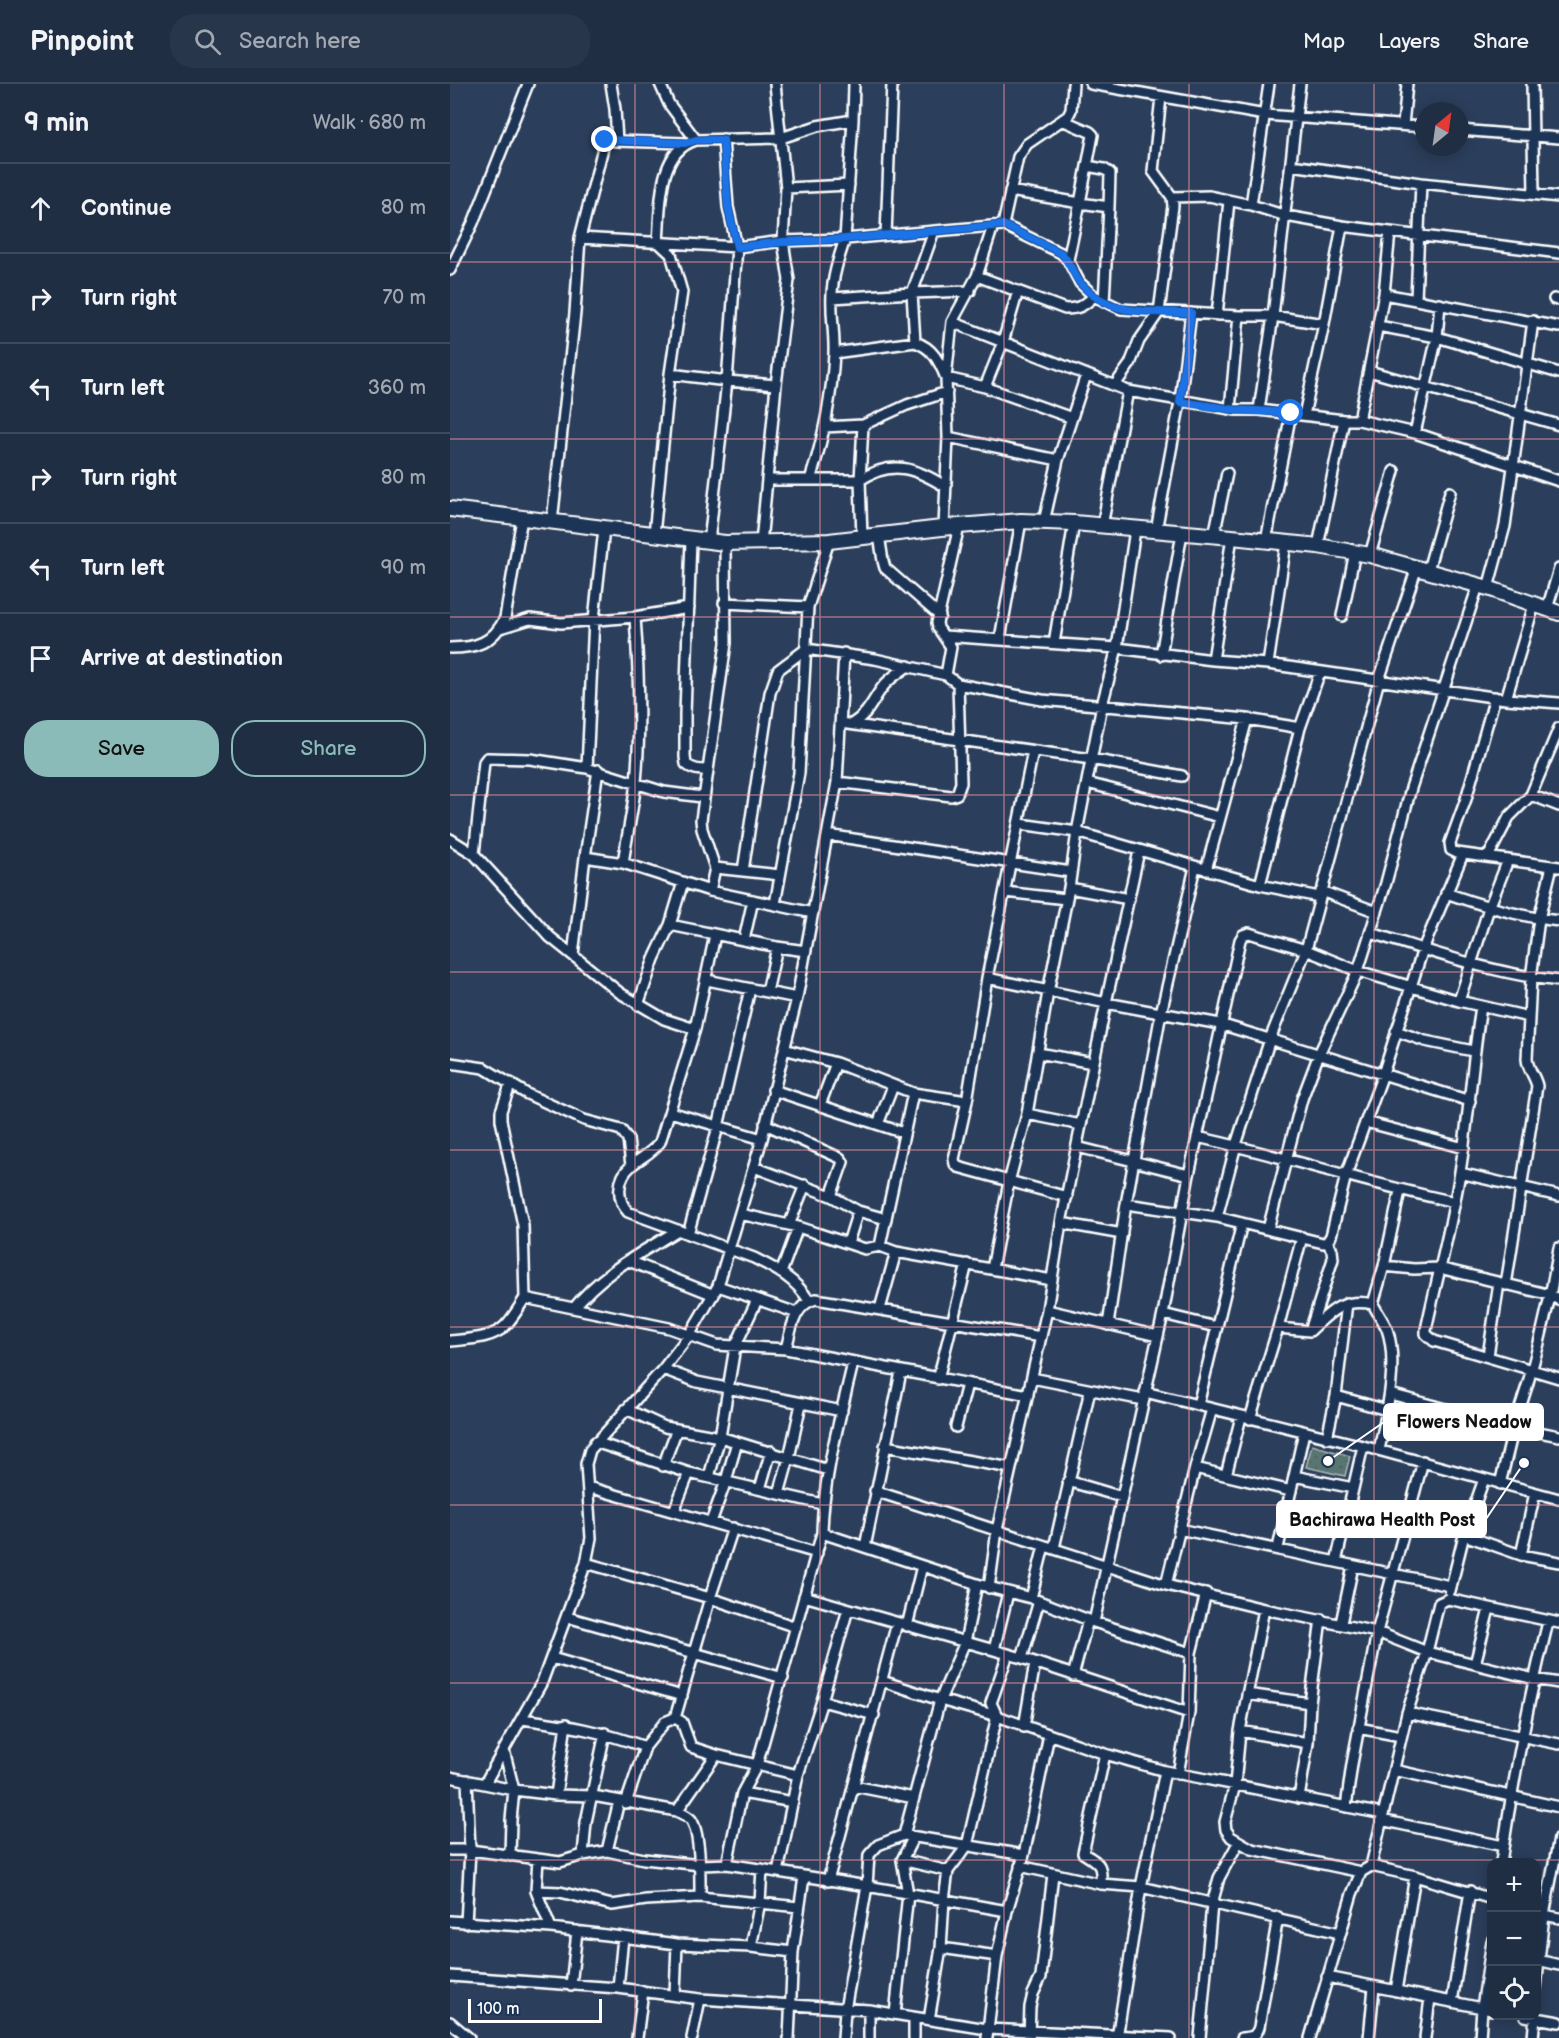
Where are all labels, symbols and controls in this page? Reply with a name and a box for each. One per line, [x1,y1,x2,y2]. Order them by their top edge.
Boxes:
search box [170,14,590,68]
text: Pinpoint [30,25,134,58]
icon: search [191,25,224,58]
text: Search here [239,28,361,55]
text: Map [1303,29,1345,54]
text: Layers [1378,29,1440,54]
text: Share [1473,29,1529,54]
north arrow [1415,102,1469,156]
text: 9 min [24,108,89,139]
text: Walk · 680 m [313,111,426,135]
route end [591,126,617,152]
icon: ahead [24,192,57,225]
text: Continue [81,195,171,222]
text: 80 m [381,196,426,220]
icon: right [24,282,57,315]
text: Turn right [81,285,177,312]
text: 70 m [382,286,426,310]
icon: left [24,372,57,405]
text: Turn left [81,375,165,402]
text: 360 m [368,376,426,400]
route start [1277,399,1303,425]
icon: right [24,462,57,495]
text: Turn right [81,465,177,492]
text: 80 m [381,466,426,490]
icon: left [24,552,57,585]
text: Turn left [81,555,165,582]
text: 90 m [381,556,426,580]
icon: arrive [24,642,57,675]
text: Arrive at destination [81,645,283,672]
button: Save [24,720,219,777]
button: Share [231,720,426,777]
callout: Flowers Neadow [1384,1404,1543,1440]
text: Flowers Neadow [1396,1412,1532,1433]
callout: Bachirawa Health Post [1277,1501,1486,1537]
text: Bachirawa Health Post [1289,1510,1475,1531]
map controls [1487,1858,1541,2020]
button: + [1487,1858,1541,1912]
button: − [1487,1912,1541,1966]
button: locate [1487,1966,1541,2020]
scale bar [468,1996,602,2024]
text: 100 m [477,2000,520,2019]

